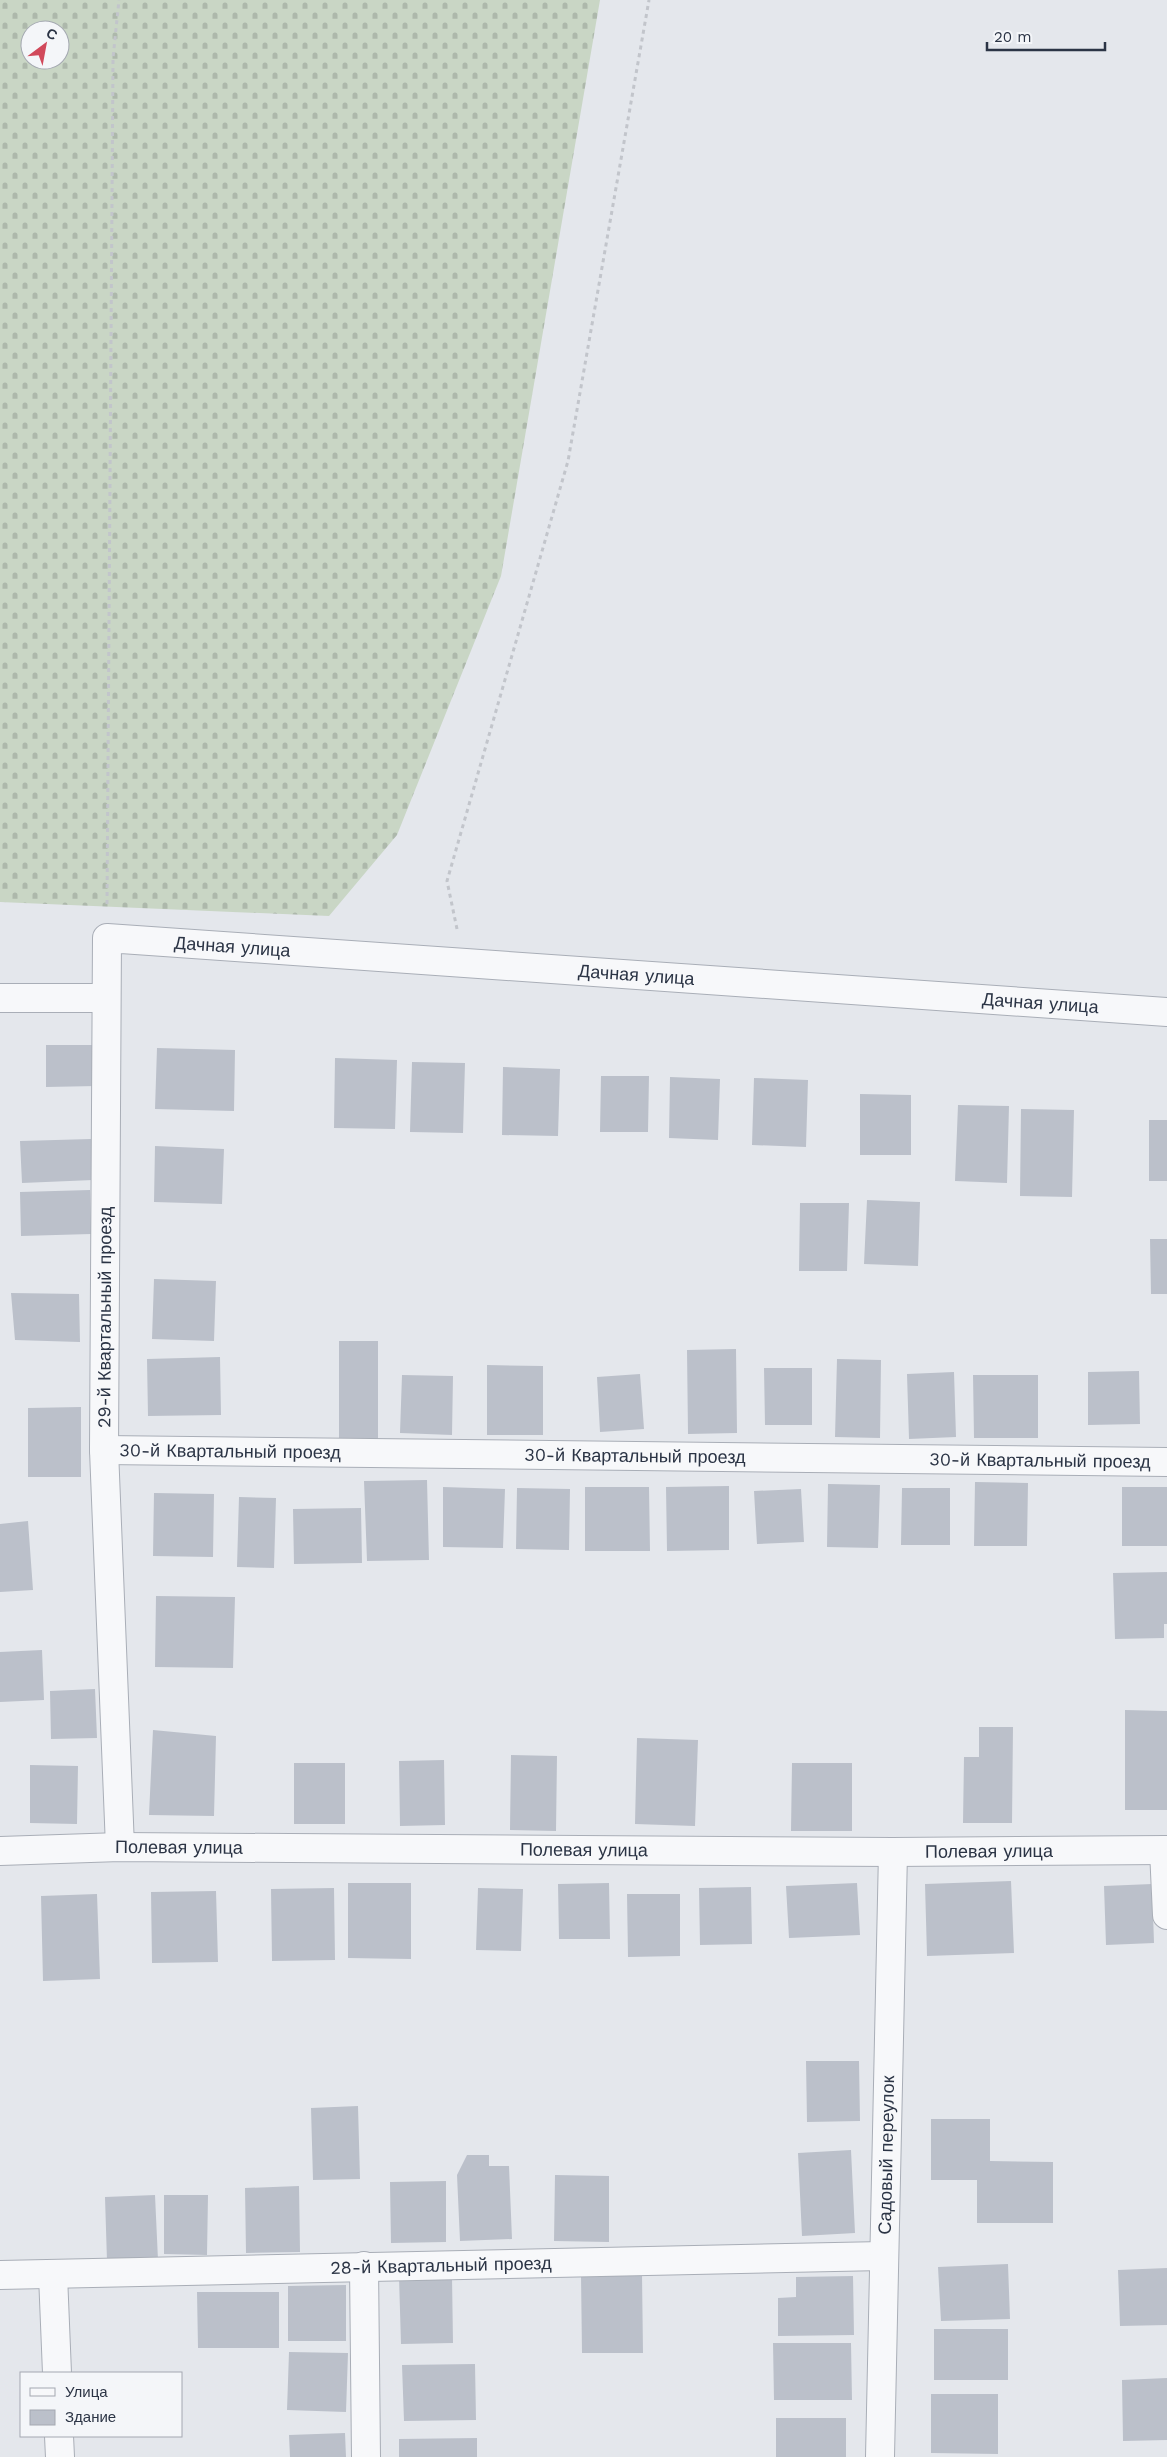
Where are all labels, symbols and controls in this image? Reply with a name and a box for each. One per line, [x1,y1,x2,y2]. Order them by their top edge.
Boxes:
north arrow [20,20,70,70]
scale bar [987,20,1104,52]
text: С [43,25,60,43]
text: 20 m [994,28,1032,46]
street label: Дачная улица [174,932,292,961]
street label: Дачная улица [578,960,696,989]
street label: Дачная улица [982,988,1100,1017]
street label: 29-й Квартальный проезд [93,1206,115,1428]
street label: 30-й Квартальный проезд [119,1439,341,1463]
street label: 30-й Квартальный проезд [524,1444,746,1467]
street label: 30-й Квартальный проезд [929,1448,1151,1472]
street label: Полевая улица [115,1836,244,1858]
street label: Полевая улица [520,1839,649,1860]
street label: Полевая улица [925,1840,1054,1862]
street label: Садовый переулок [874,2075,898,2235]
street label: 28-й Квартальный проезд [330,2252,552,2278]
legend [20,2372,182,2437]
text: Улица [65,2383,108,2401]
text: Здание [65,2408,116,2426]

